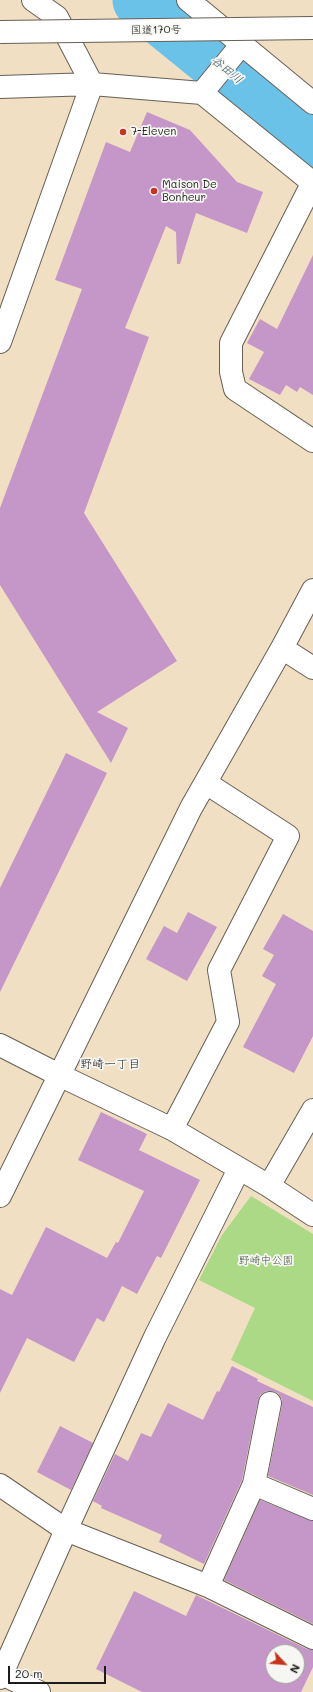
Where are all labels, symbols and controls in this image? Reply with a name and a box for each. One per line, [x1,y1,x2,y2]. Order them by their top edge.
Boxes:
street label: 国道170号 [130,23,182,37]
water label: 谷田川 [208,53,246,87]
place label: 7-Eleven [131,125,176,139]
marker: 7-Eleven [118,127,128,137]
place label: Maison De Bonheur [162,178,217,204]
marker: Maison De Bonheur [149,186,159,196]
district label: 野崎一丁目 [80,1057,140,1071]
park label: 野崎中公園 [239,1254,293,1268]
north arrow [265,1644,305,1684]
scale bar [10,1658,108,1684]
text: N [287,1662,304,1676]
text: 20 m [15,1665,43,1681]

